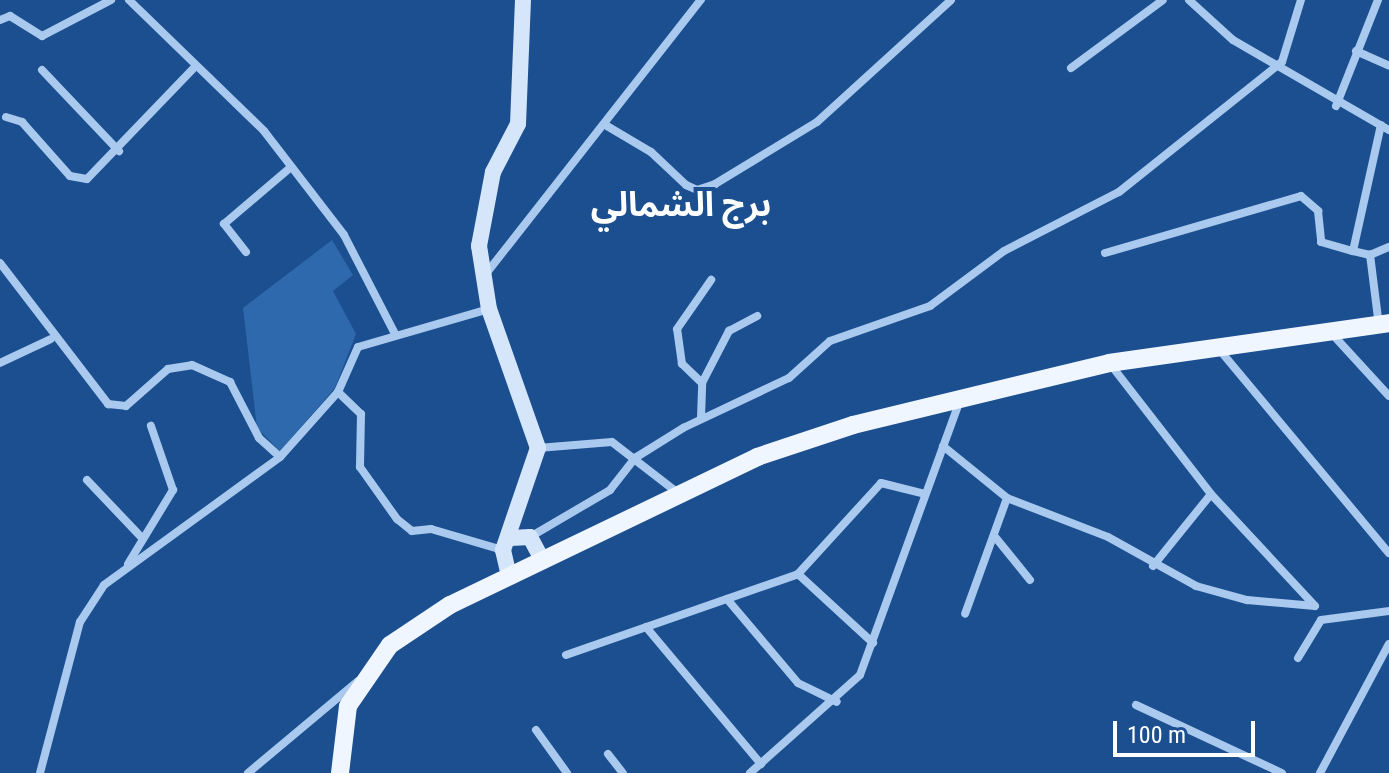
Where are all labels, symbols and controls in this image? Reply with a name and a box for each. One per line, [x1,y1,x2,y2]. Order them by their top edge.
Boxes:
district label: برج الشمالي [591,185,771,225]
scale bar [1117,705,1259,755]
text: 100 m [1127,721,1186,749]

